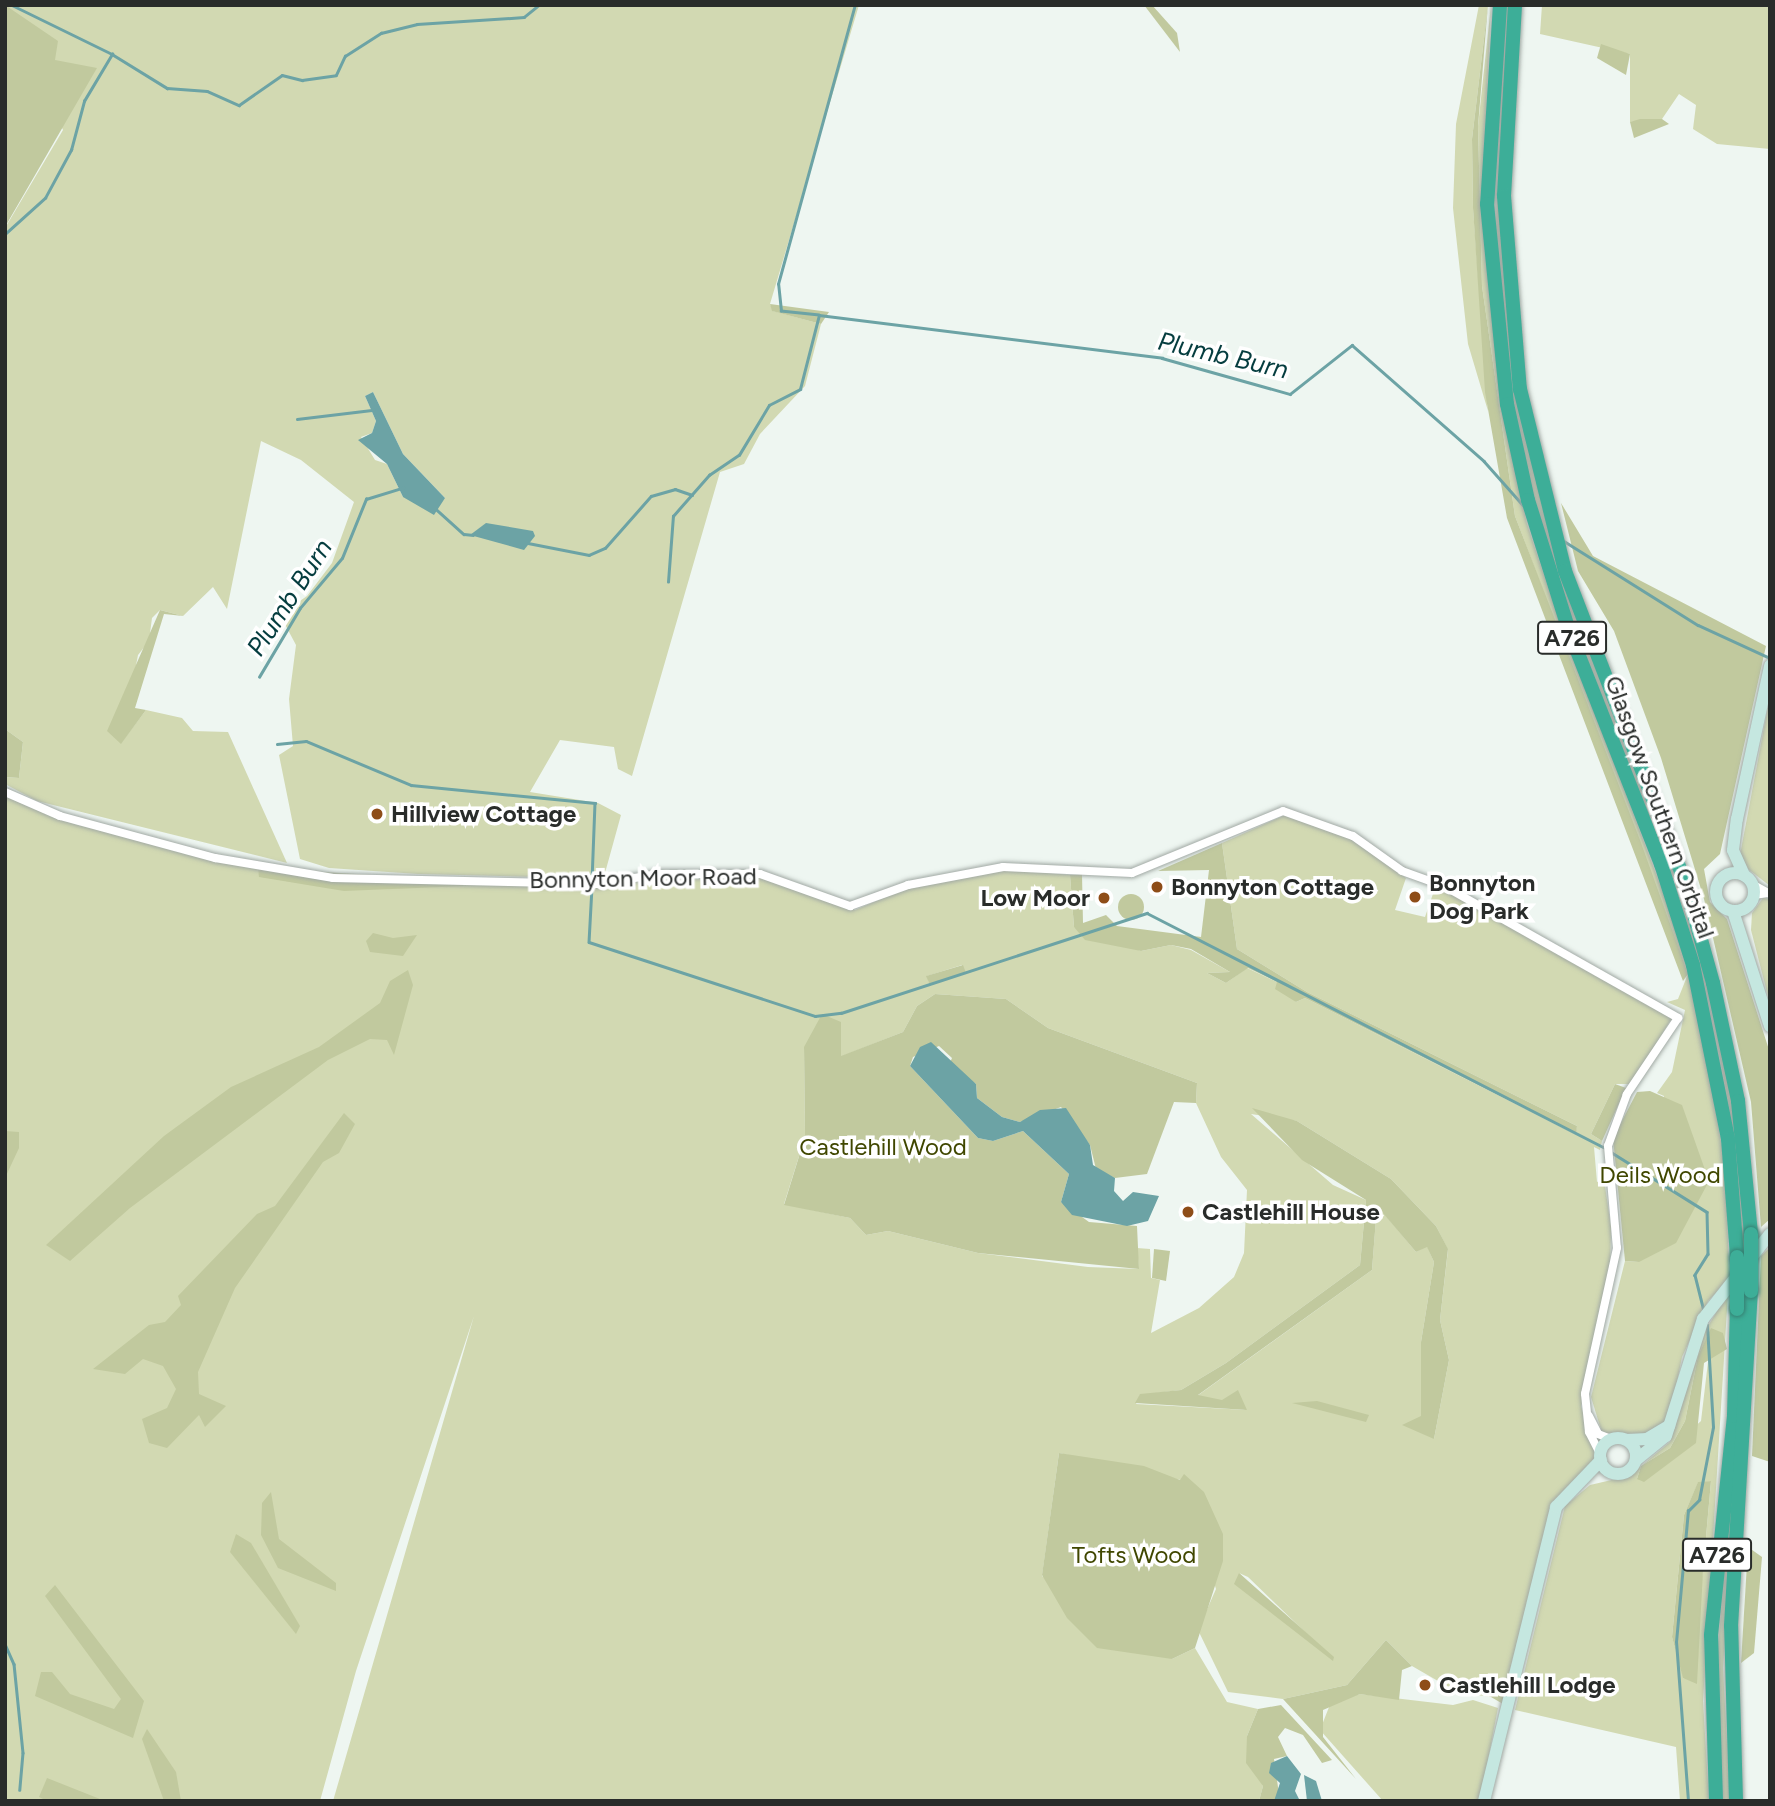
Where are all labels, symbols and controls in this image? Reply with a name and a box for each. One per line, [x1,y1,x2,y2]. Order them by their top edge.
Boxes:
water label: Plumb Burn [1155,326,1291,386]
water label: Plumb Burn [241,534,339,662]
road number: A726 [1537,618,1607,658]
street label: Glasgow Southern Orbital [1599,672,1721,942]
place label: Hillview Cottage [391,800,576,828]
marker: Hillview Cottage [369,806,385,822]
street label: Bonnyton Moor Road [529,862,757,894]
place label: Bonnyton Dog Park [1429,869,1535,925]
place label: Bonnyton Cottage [1171,873,1374,901]
marker: Bonnyton Cottage [1149,879,1165,895]
place label: Low Moor [980,884,1090,912]
marker: Bonnyton Dog Park [1407,889,1423,905]
marker: Low Moor [1096,890,1112,906]
park label: Castlehill Wood [799,1133,967,1161]
park label: Deils Wood [1599,1161,1721,1189]
place label: Castlehill House [1202,1198,1380,1226]
marker: Castlehill House [1180,1204,1196,1220]
road number: A726 [1682,1536,1752,1574]
park label: Tofts Wood [1072,1541,1196,1569]
place label: Castlehill Lodge [1439,1671,1616,1699]
marker: Castlehill Lodge [1417,1677,1433,1693]

